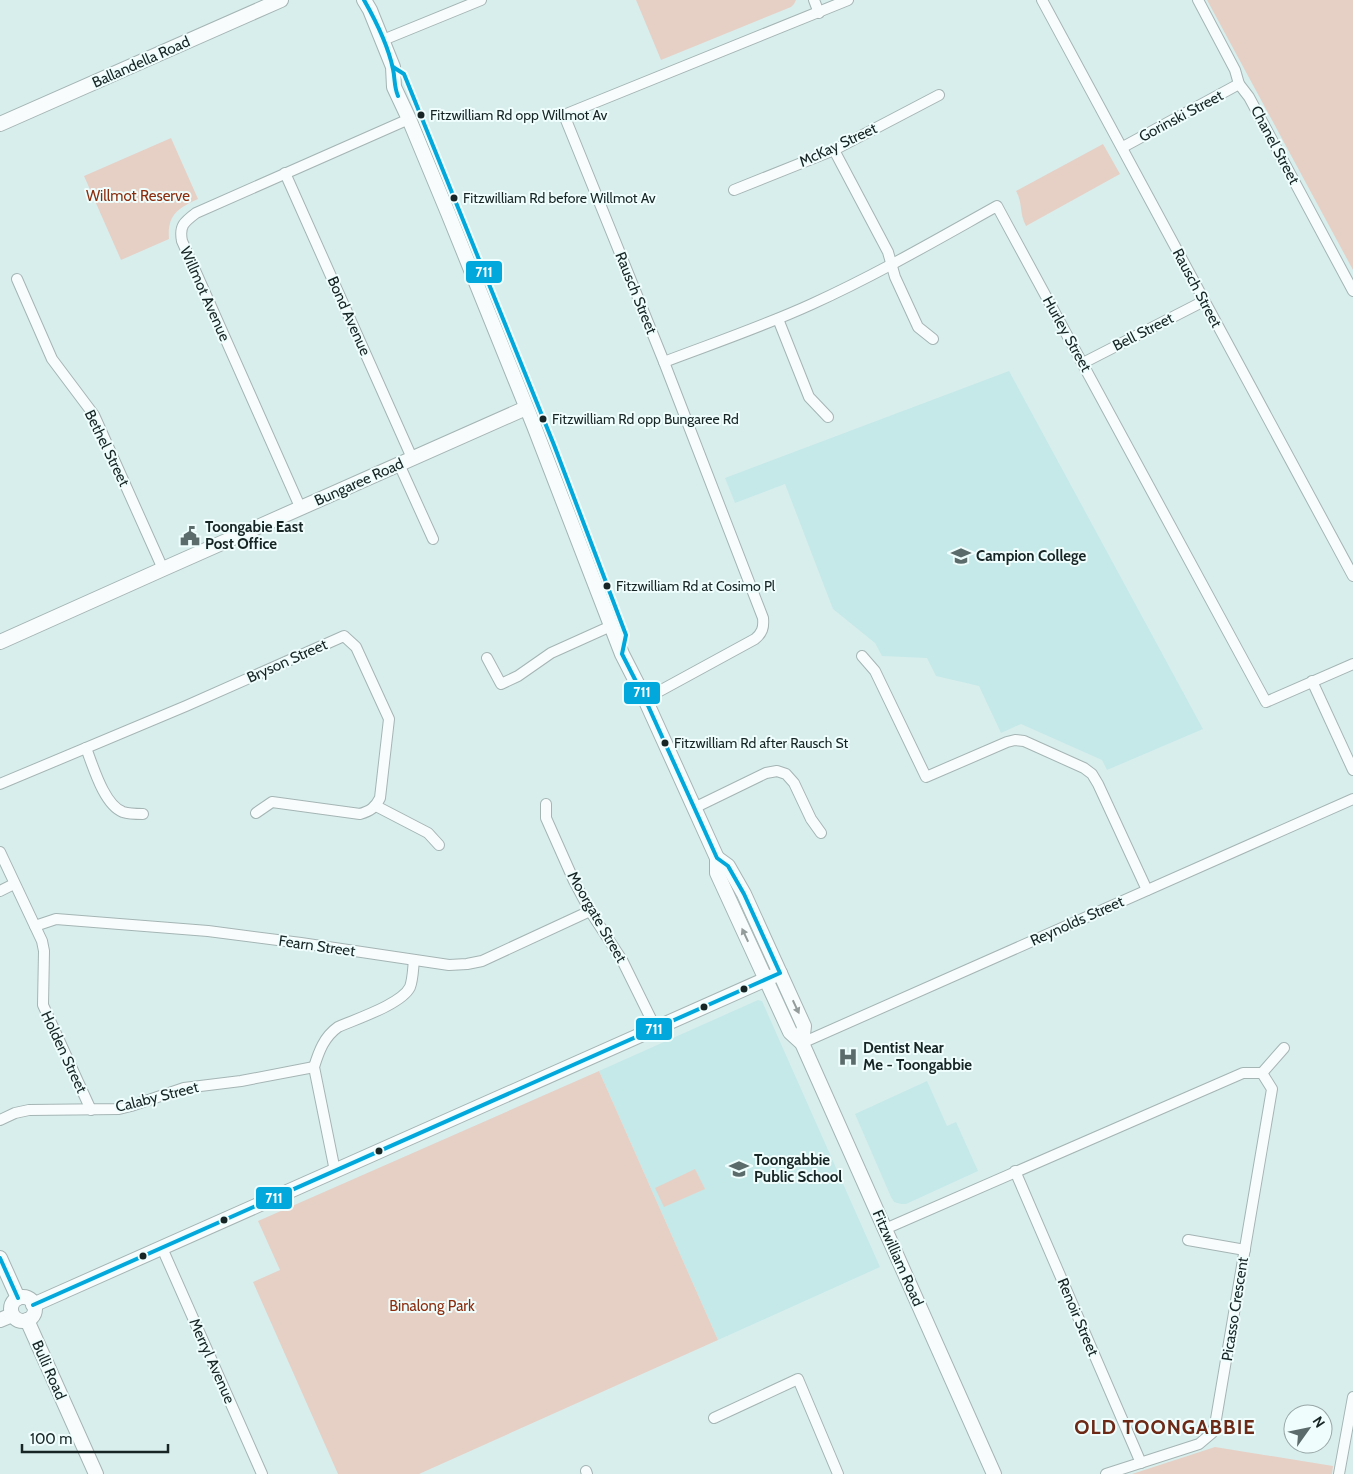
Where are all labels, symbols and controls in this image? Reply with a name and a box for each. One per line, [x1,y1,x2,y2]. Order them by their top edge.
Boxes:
street label: Ballandella Road [89,32,193,92]
street label: Gorinski Street [1136,86,1226,146]
street label: Chanel Street [1247,103,1303,187]
place label: Fitzwilliam Rd opp Willmot Av [430,106,608,124]
marker: Fitzwilliam Rd opp Willmot Av [416,110,426,120]
street label: McKay Street [796,119,880,171]
park label: Willmot Reserve [86,187,190,205]
place label: Fitzwilliam Rd before Willmot Av [463,189,656,207]
marker: Fitzwilliam Rd before Willmot Av [449,193,459,203]
street label: Willmot Avenue [176,244,234,344]
street label: Rausch Street [1169,245,1225,331]
street label: Rausch Street [611,249,661,337]
line badge: 711 [465,260,503,284]
text: 711 [475,263,493,281]
street label: Bond Avenue [324,274,375,359]
street label: Hurley Street [1039,293,1095,375]
street label: Bell Street [1110,309,1176,355]
street label: Bethel Street [81,407,133,489]
place label: Fitzwilliam Rd opp Bungaree Rd [552,410,739,428]
marker: Fitzwilliam Rd opp Bungaree Rd [538,414,548,424]
street label: Bungaree Road [312,454,406,510]
place label: Toongabie East Post Office [205,518,303,553]
public building icon: Toongabie East Post Office [179,525,201,547]
school or university icon: Campion College [950,545,972,567]
place label: Campion College [976,547,1087,565]
place label: Fitzwilliam Rd at Cosimo Pl [616,577,776,595]
marker: Fitzwilliam Rd at Cosimo Pl [602,581,612,591]
street label: Bryson Street [244,635,330,687]
line badge: 711 [623,681,661,705]
text: 711 [633,683,651,701]
place label: Fitzwilliam Rd after Rausch St [674,734,848,752]
marker: Fitzwilliam Rd after Rausch St [660,738,670,748]
street label: Moorgate Street [564,868,630,966]
street label: Reynolds Street [1027,892,1127,950]
one-way arrow [741,928,749,942]
street label: Fearn Street [278,932,356,960]
unlabelled marker [739,984,749,994]
one-way arrow [792,1000,800,1014]
unlabelled marker [699,1002,709,1012]
street label: Holden Street [37,1008,91,1096]
line badge: 711 [635,1017,673,1041]
text: 711 [645,1020,663,1038]
place label: Dentist Near Me - Toongabbie [863,1039,972,1074]
hospital icon: Dentist Near Me - Toongabbie [837,1046,859,1068]
street label: Calaby Street [114,1078,200,1116]
unlabelled marker [374,1146,384,1156]
place label: Toongabbie Public School [754,1151,842,1186]
school or university icon: Toongabbie Public School [728,1158,750,1180]
line badge: 711 [255,1186,293,1210]
text: 711 [265,1189,283,1207]
street label: Fitzwilliam Road [869,1207,927,1309]
unlabelled marker [219,1215,229,1225]
unlabelled marker [138,1251,148,1261]
street label: Picasso Crescent [1218,1256,1252,1362]
street label: Renoir Street [1054,1275,1102,1359]
park label: Binalong Park [389,1297,475,1315]
street label: Merryl Avenue [185,1316,239,1407]
street label: Bulli Road [28,1338,70,1402]
north arrow [1283,1404,1333,1454]
text: N [1309,1413,1329,1431]
district label: OLD TOONGABBIE [1074,1415,1256,1439]
scale bar [22,1422,169,1454]
text: 100 m [30,1430,72,1448]

